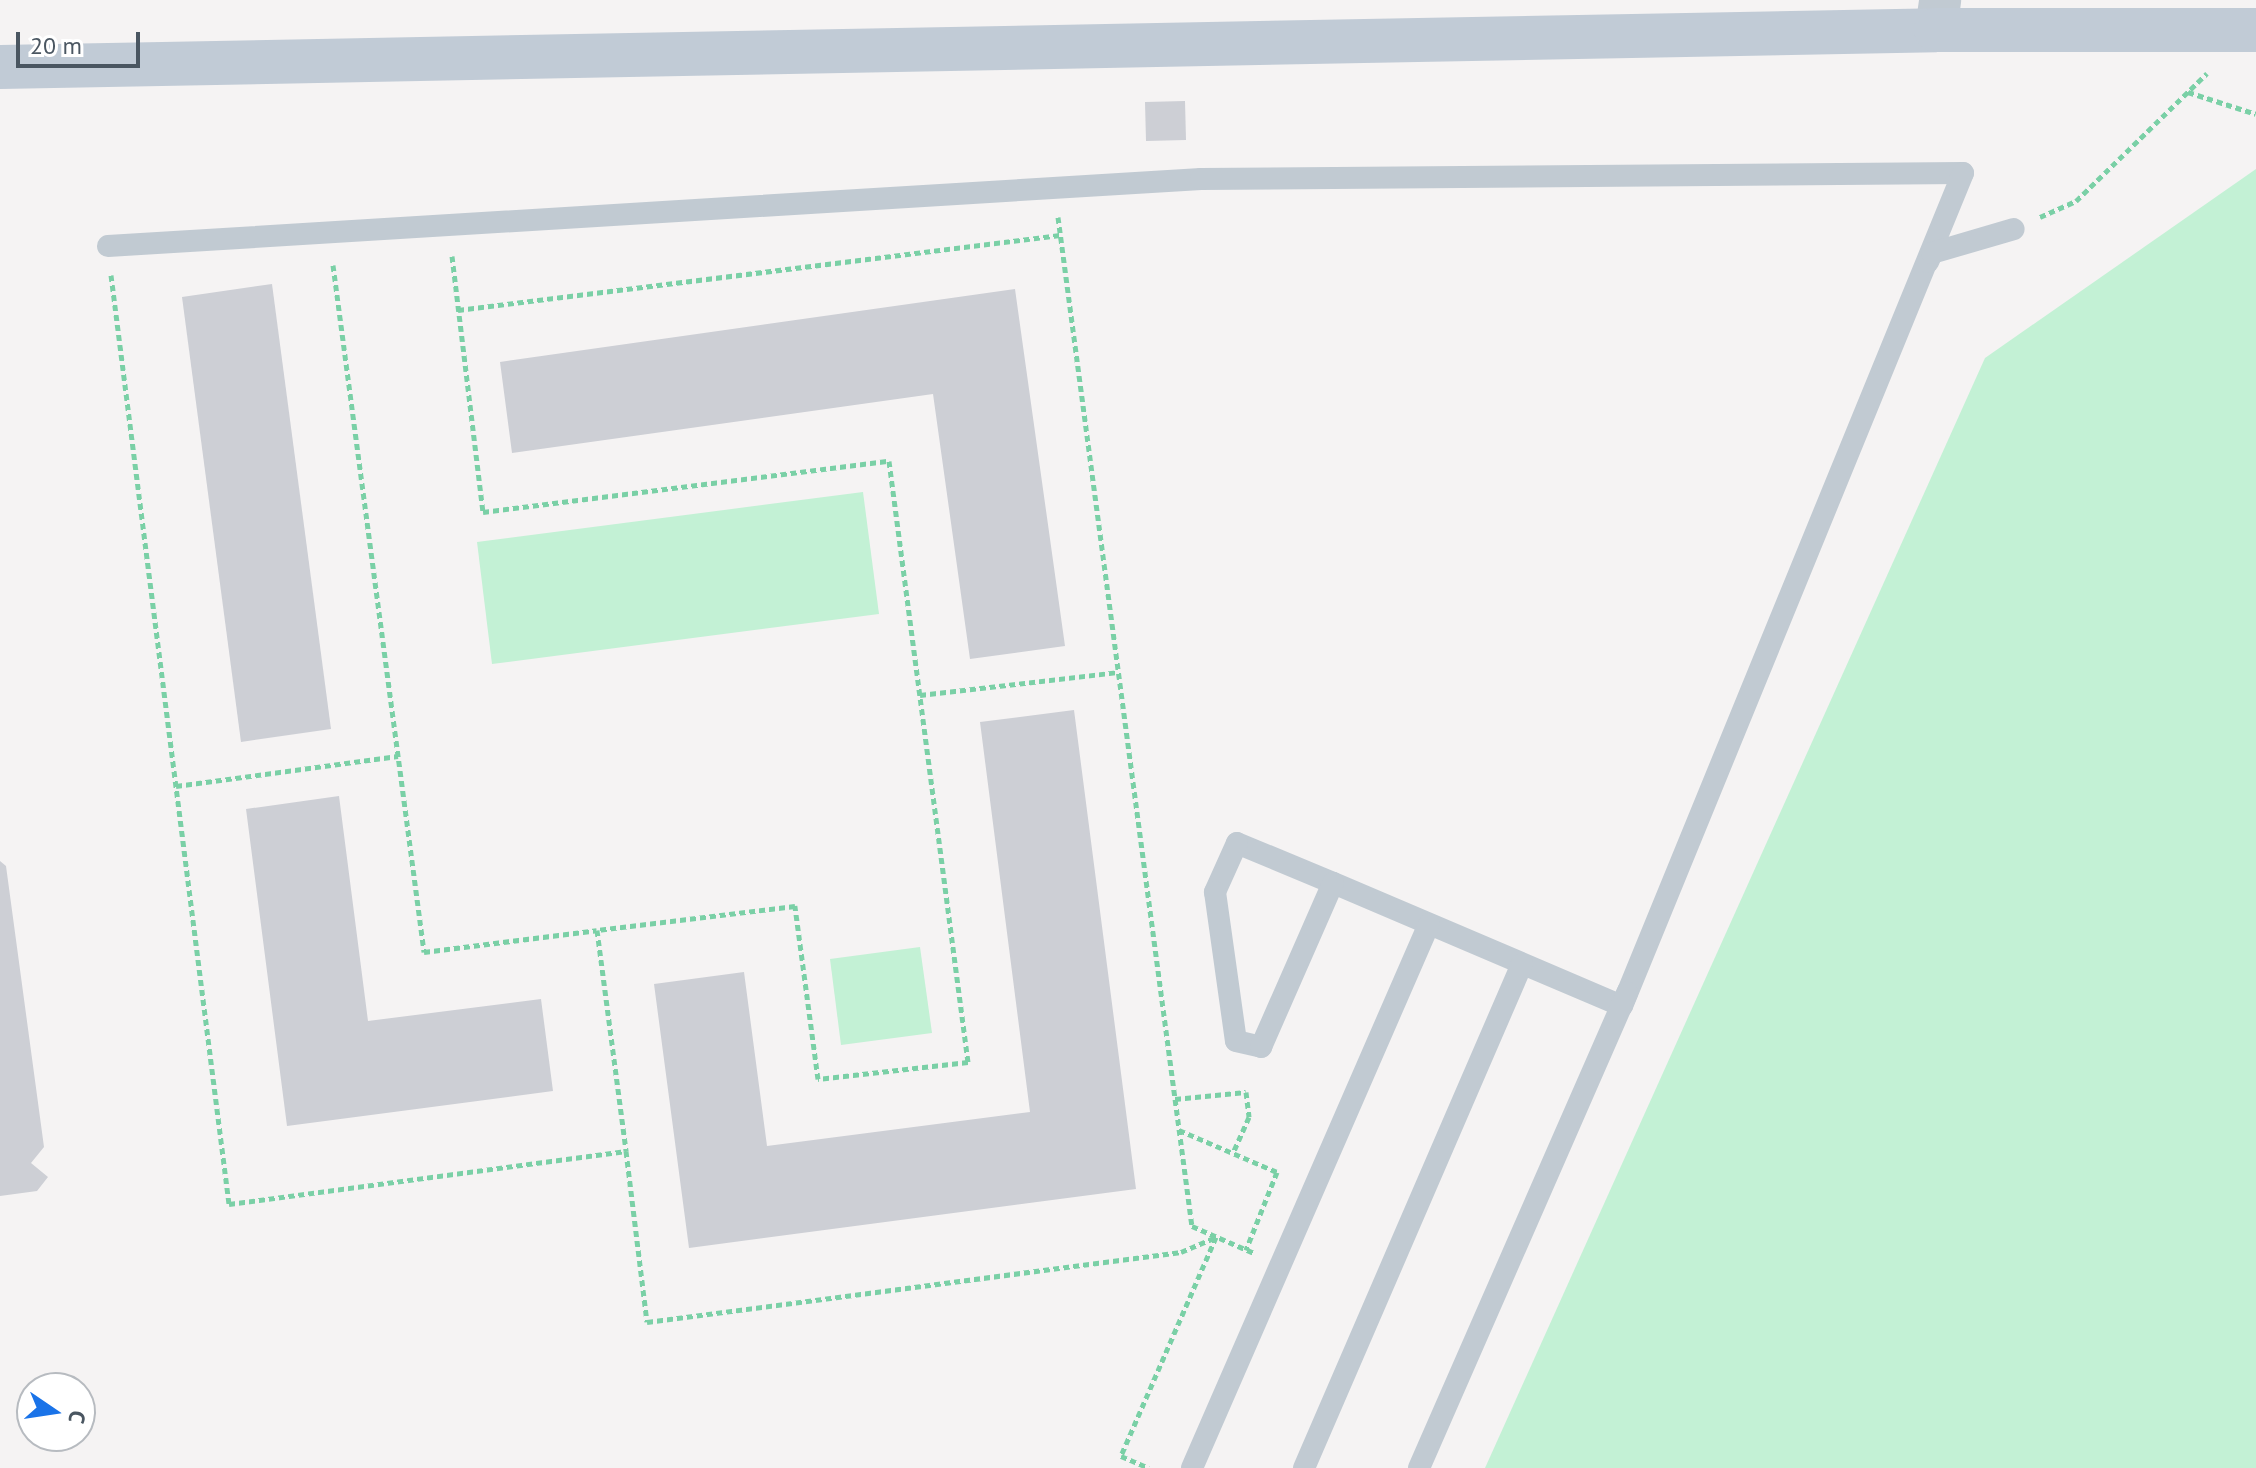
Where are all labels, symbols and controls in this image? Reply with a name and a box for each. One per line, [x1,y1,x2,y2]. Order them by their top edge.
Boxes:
scale bar [20,16,144,66]
text: 20 m [30,30,82,61]
north arrow [16,1372,96,1452]
text: С [62,1408,92,1426]

